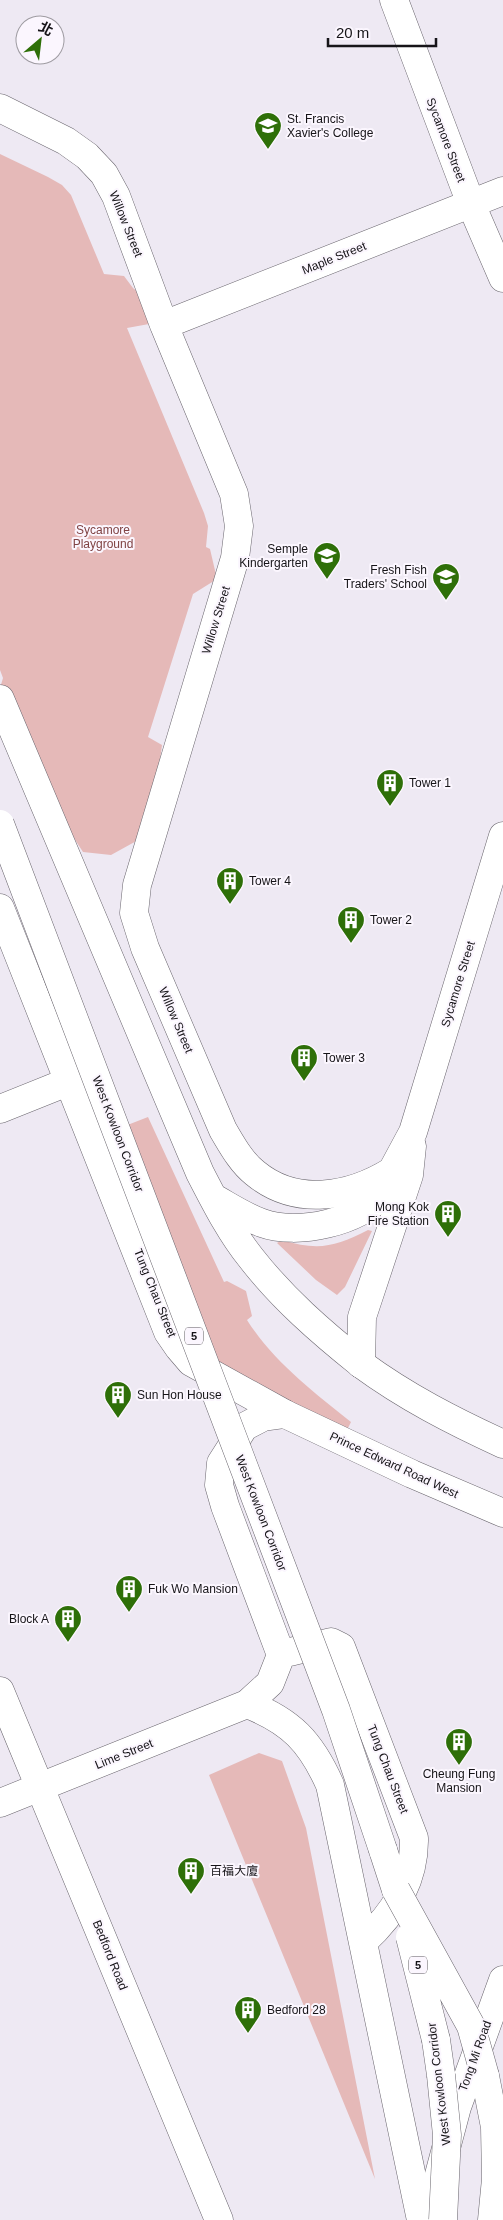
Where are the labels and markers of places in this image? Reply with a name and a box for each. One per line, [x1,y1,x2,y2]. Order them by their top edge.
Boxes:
school or university icon: St. Francis Xavier's College [253,111,283,150]
place label: St. Francis Xavier's College [287,112,374,140]
school or university icon: Semple Kindergarten [312,541,342,580]
place label: Semple Kindergarten [239,542,308,570]
school or university icon: Fresh Fish Traders' School [431,562,461,601]
place label: Fresh Fish Traders' School [344,563,427,591]
building icon: Tower 1 [375,768,405,807]
place label: Tower 1 [409,776,451,790]
building icon: Tower 4 [215,866,245,905]
place label: Tower 4 [249,874,291,888]
building icon: Tower 2 [336,905,366,944]
place label: Tower 2 [370,913,412,927]
building icon: Tower 3 [289,1043,319,1082]
place label: Tower 3 [323,1051,365,1065]
building icon: Mong Kok Fire Station [433,1199,463,1238]
place label: Mong Kok Fire Station [368,1200,430,1228]
building icon: Sun Hon House [103,1380,133,1419]
place label: Sun Hon House [137,1388,222,1402]
building icon: Fuk Wo Mansion [114,1574,144,1613]
place label: Fuk Wo Mansion [148,1582,238,1596]
building icon: Block A [53,1604,83,1643]
place label: Block A [9,1612,49,1626]
building icon: Cheung Fung Mansion [444,1727,474,1766]
place label: Cheung Fung Mansion [423,1767,495,1795]
building icon: 百福大廈 [176,1856,206,1895]
place label: 百福大廈 [210,1864,258,1878]
building icon: Bedford 28 [233,1995,263,2034]
place label: Bedford 28 [267,2003,326,2017]

